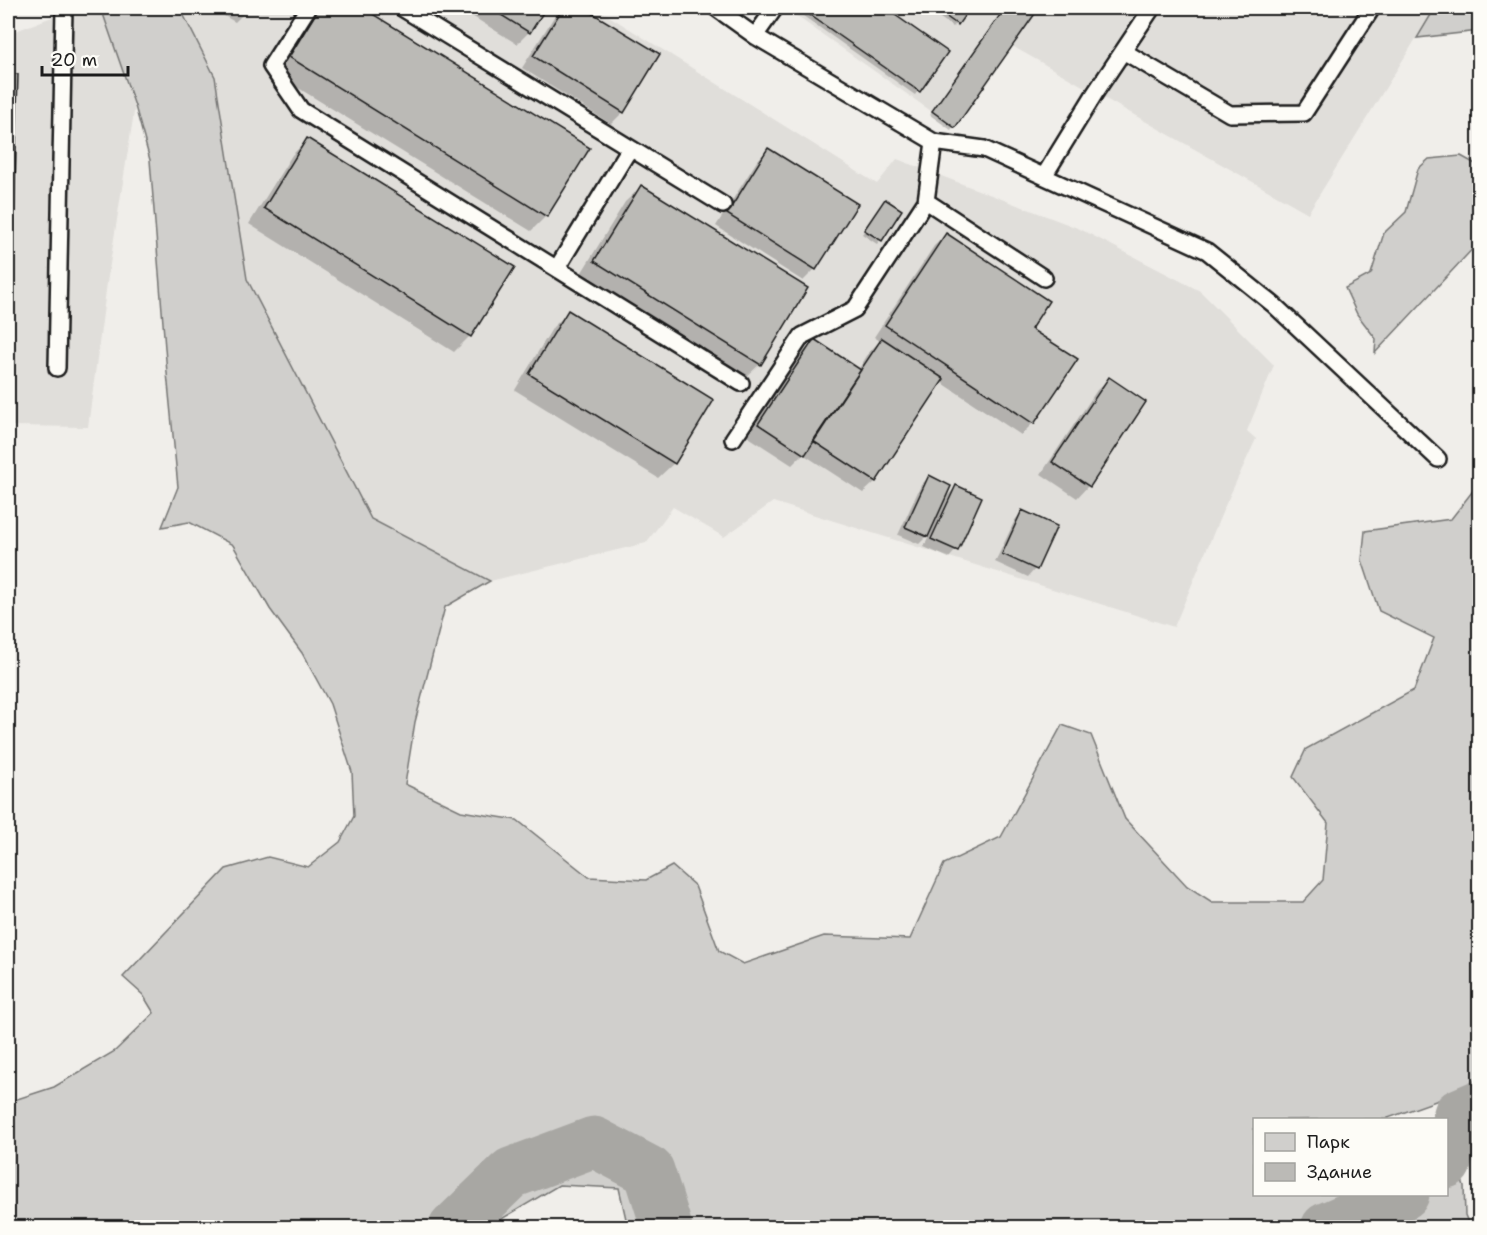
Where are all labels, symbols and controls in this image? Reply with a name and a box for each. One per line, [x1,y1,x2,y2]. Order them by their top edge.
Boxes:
scale bar [42,39,128,77]
text: 20 m [51,48,97,72]
legend [1253,1118,1448,1196]
text: Парк [1307,1130,1350,1154]
text: Здание [1307,1160,1372,1184]

